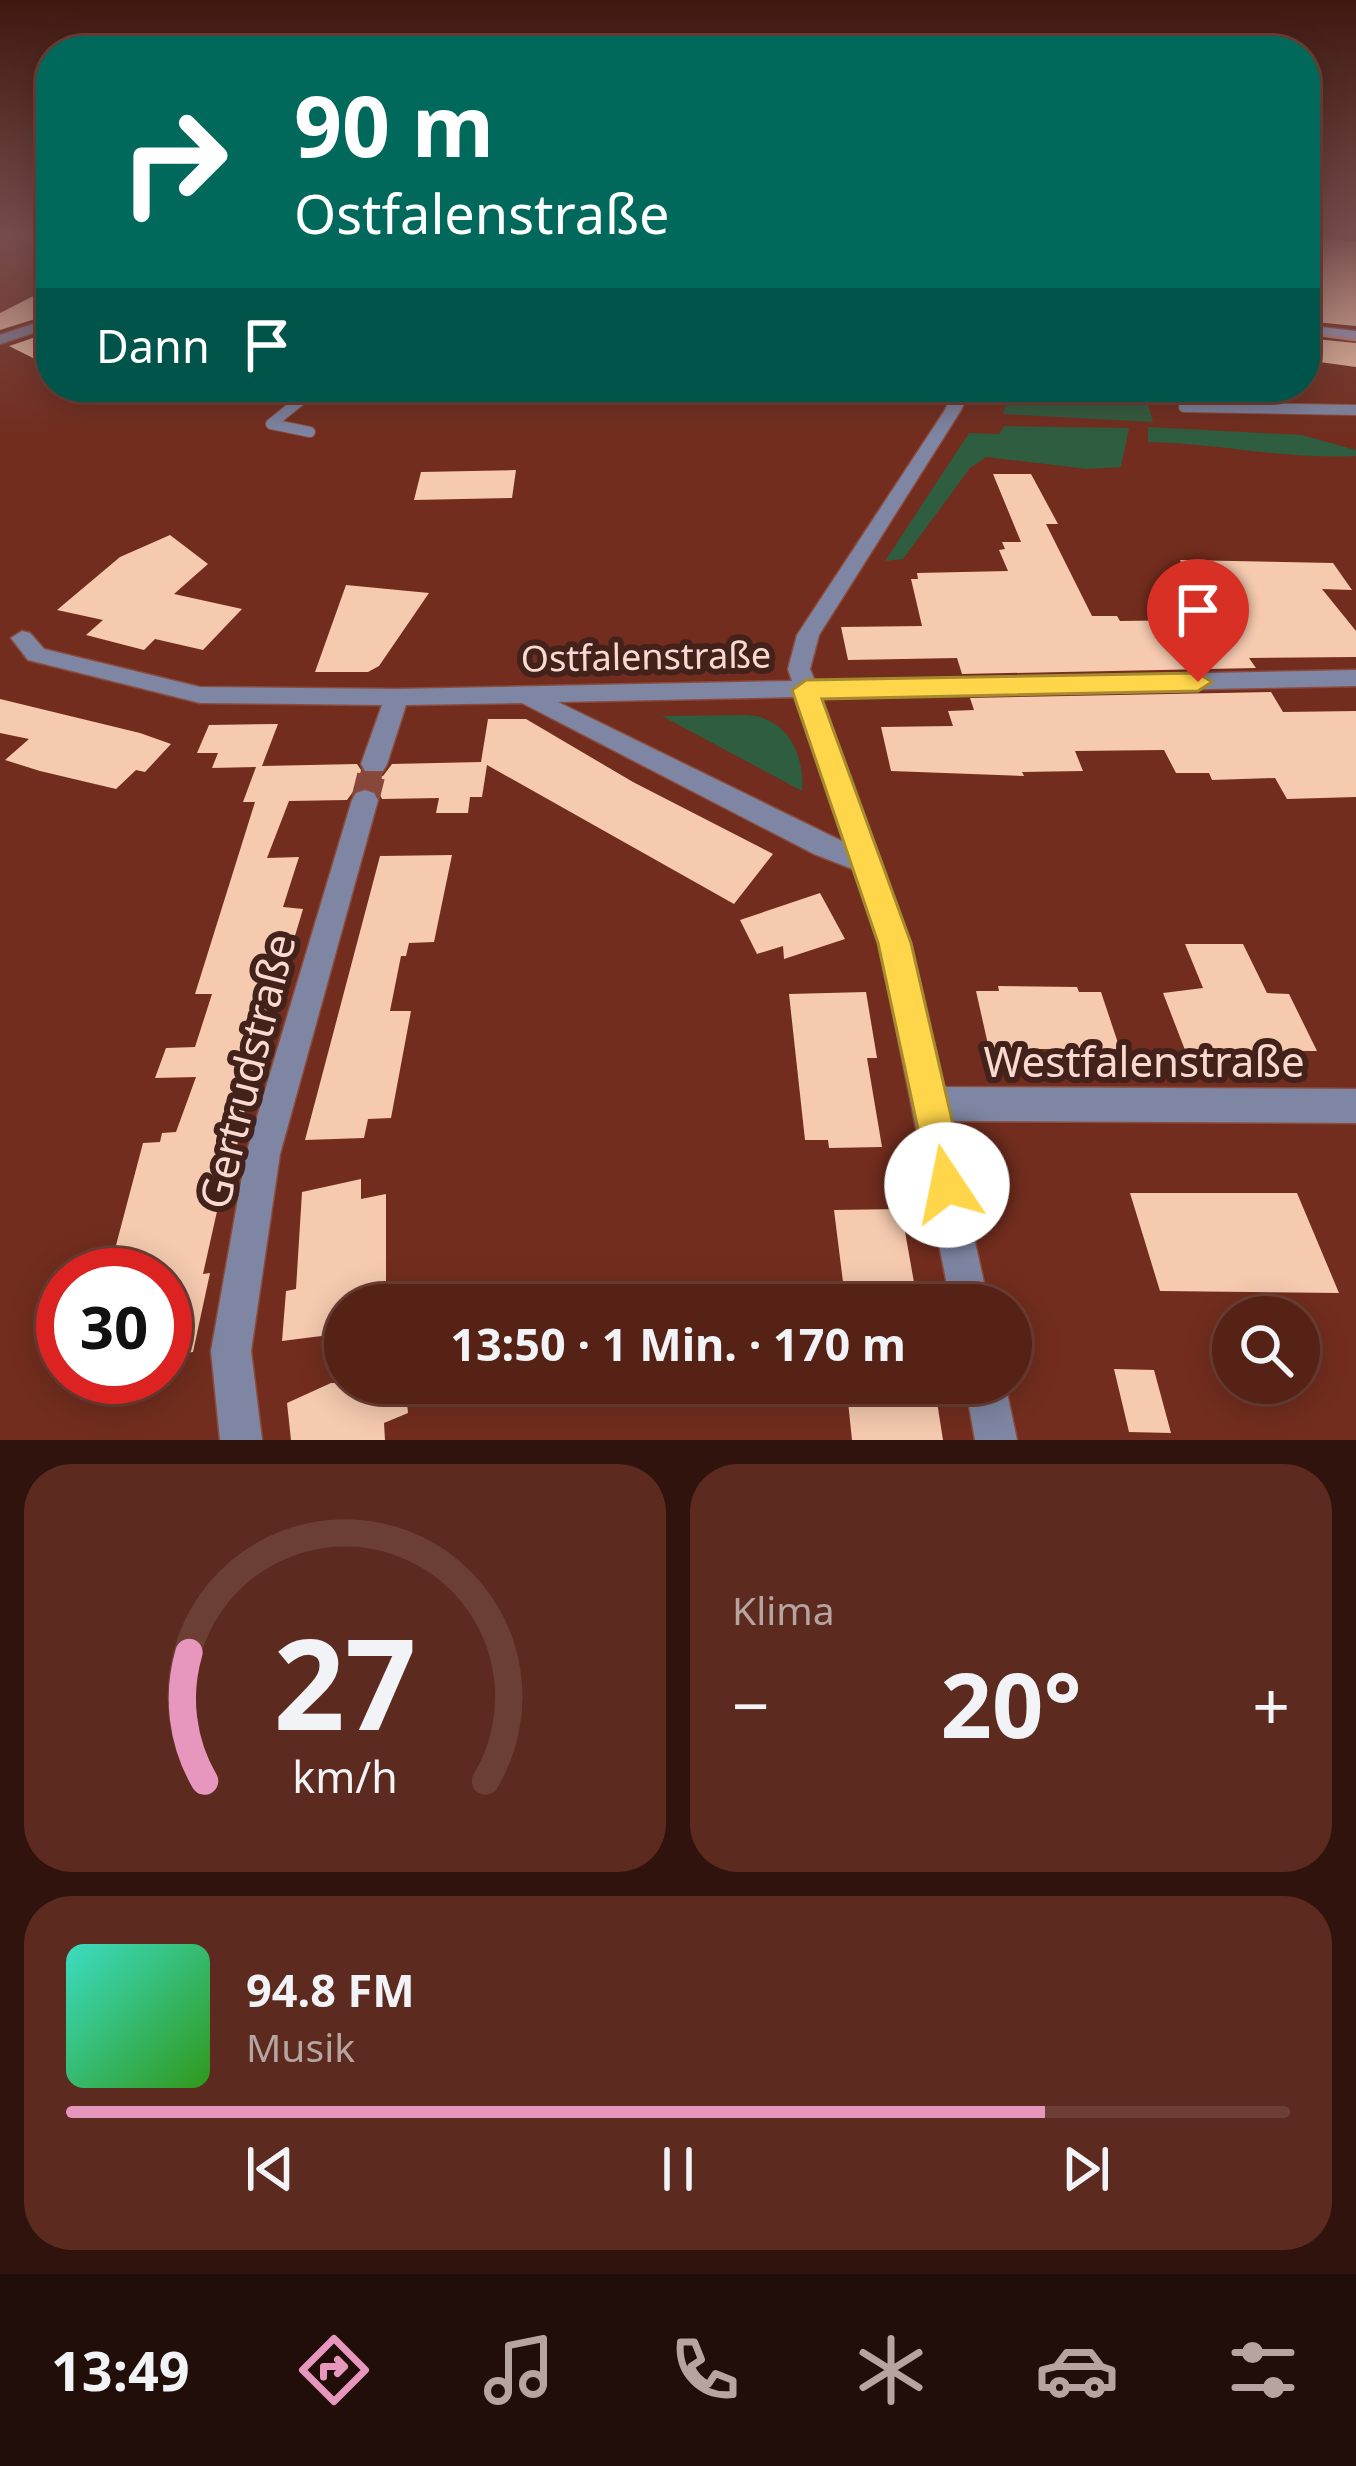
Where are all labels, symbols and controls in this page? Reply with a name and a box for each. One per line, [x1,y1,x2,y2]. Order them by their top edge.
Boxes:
text: 90 m [294,67,494,182]
icon: right [96,84,252,240]
text: Ostfalenstraße [294,176,670,250]
icon: arrive [234,312,300,378]
text: Dann [96,315,210,376]
pin [1147,559,1249,682]
icon: arrive [1165,577,1231,643]
street label: Ostfalenstraße [520,629,772,683]
street label: Gertrudstraße [184,928,308,1214]
street label: Westfalenstraße [983,1032,1305,1089]
position arrow [884,1122,1010,1248]
speed limit sign: 30 [36,1248,192,1404]
map controls [1212,1296,1320,1404]
button: search [1212,1296,1320,1404]
text: 13:50 · 1 Min. · 170 m [450,1313,906,1374]
text: Klima [732,1583,835,1636]
text: 27 [274,1597,416,1767]
text: 20° [940,1642,1082,1764]
text: − [732,1659,770,1749]
text: + [1252,1659,1290,1749]
text: km/h [292,1747,398,1806]
text: 94.8 FM [246,1959,415,2020]
text: Musik [246,2020,355,2073]
icon: previous [237,2136,303,2202]
icon: pause [645,2136,711,2202]
icon: next [1053,2136,1119,2202]
icon: directions [292,2328,376,2412]
icon: music [477,2328,561,2412]
icon: phone [663,2328,747,2412]
icon: climate [849,2328,933,2412]
icon: car [1035,2328,1119,2412]
icon: filters [1221,2328,1305,2412]
text: 13:49 [51,2333,190,2407]

